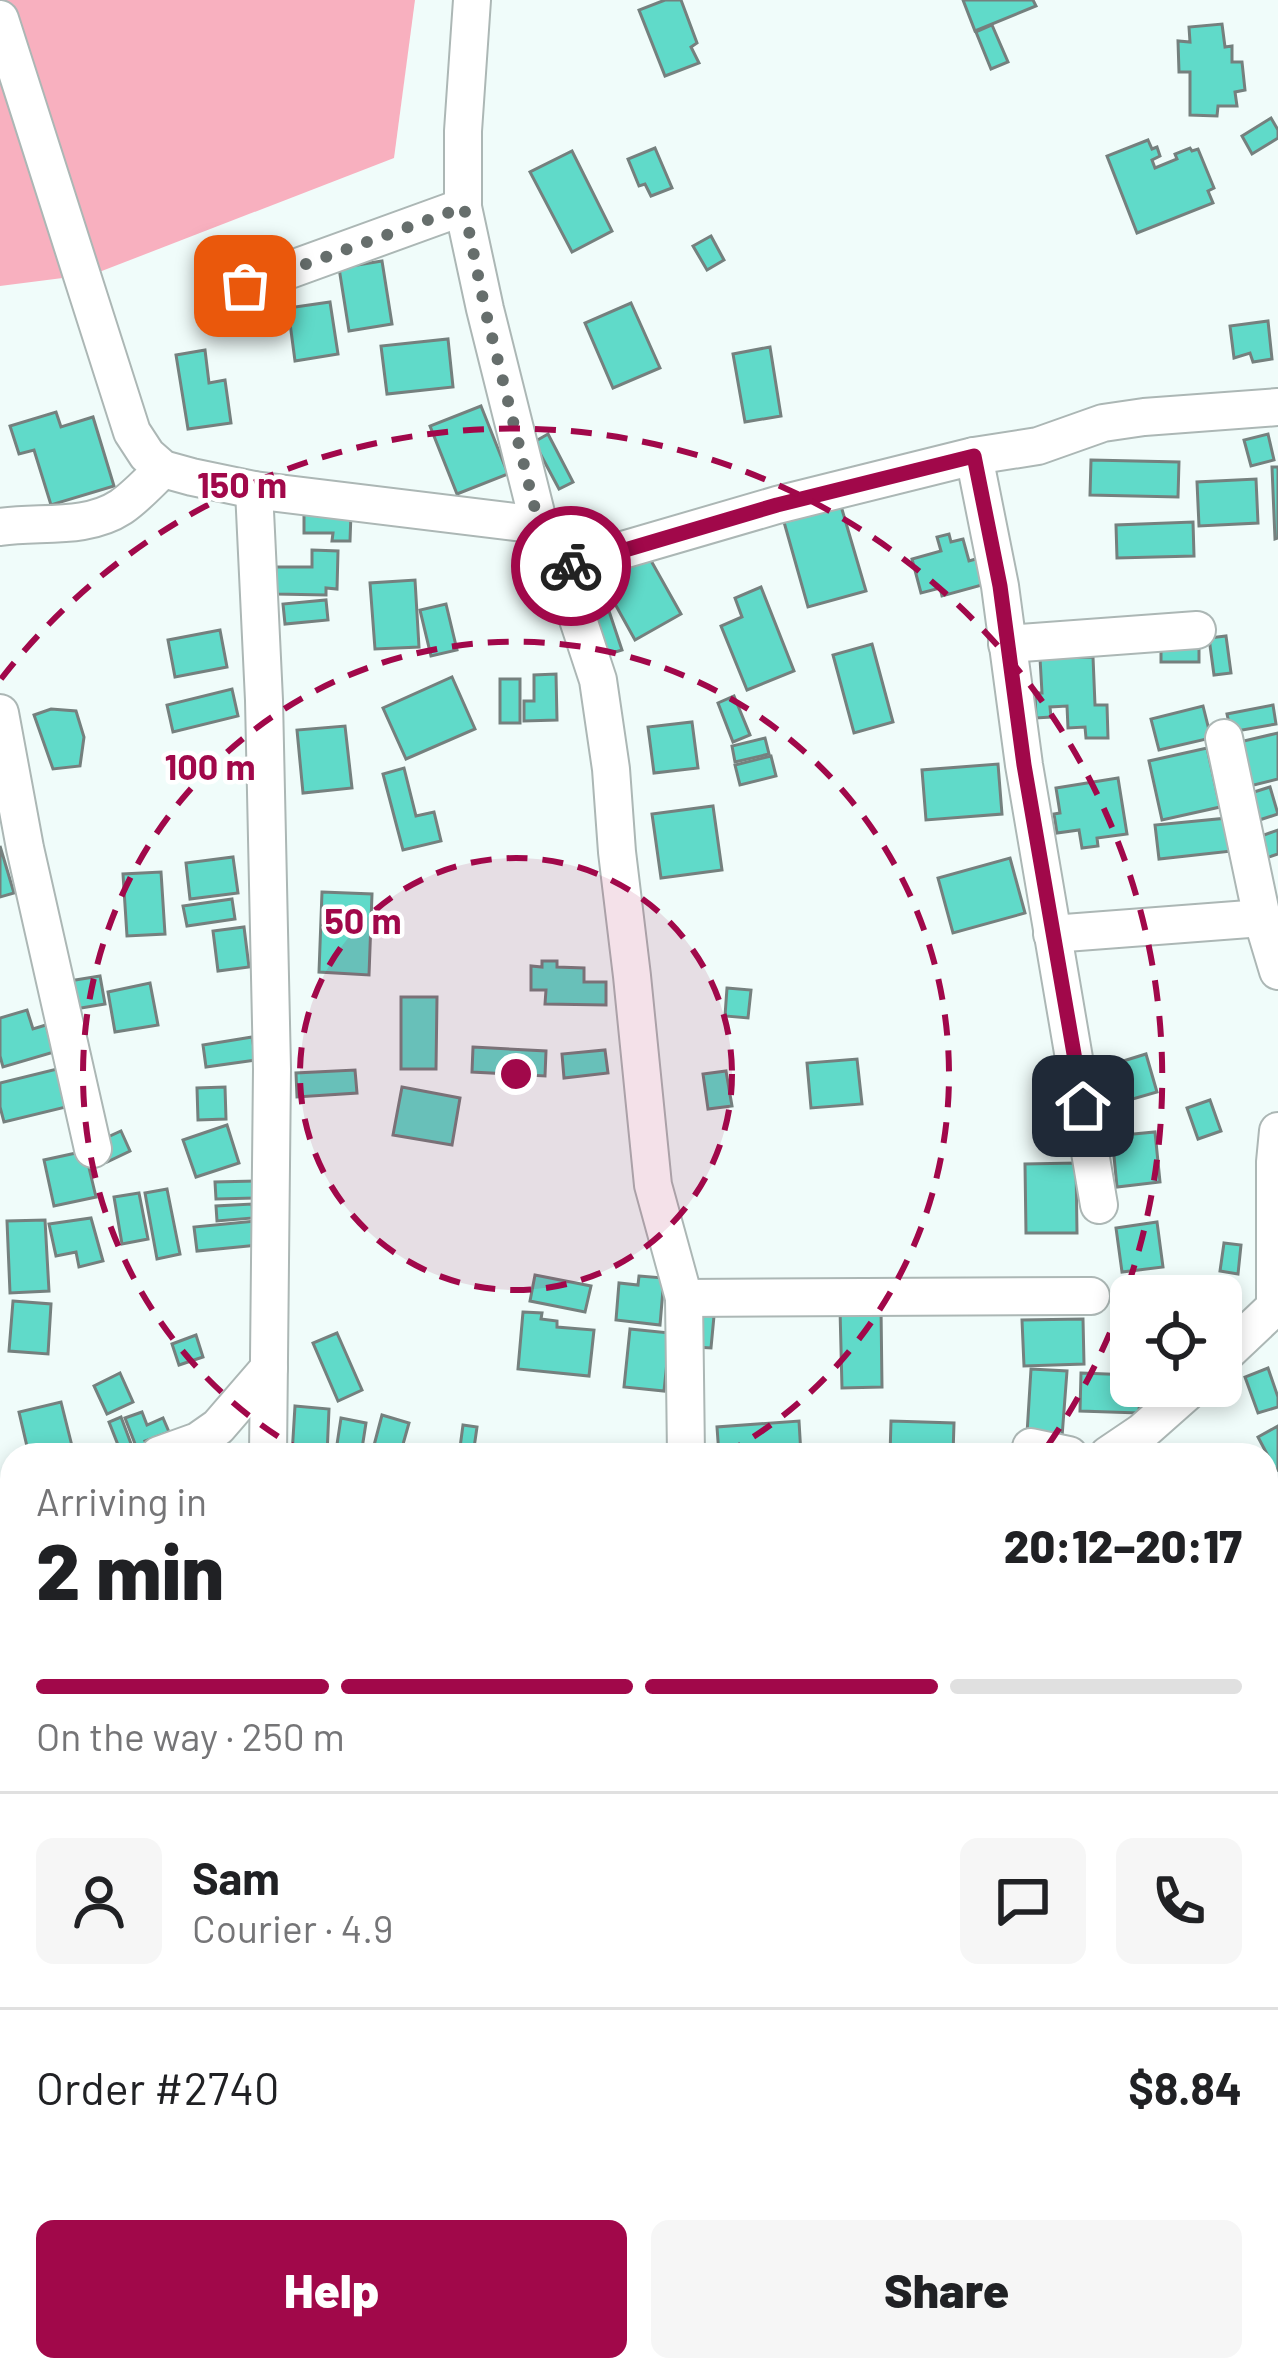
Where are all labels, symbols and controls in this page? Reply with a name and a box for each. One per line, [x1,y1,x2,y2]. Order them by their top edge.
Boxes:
pin [194,235,296,337]
icon: bag [212,253,278,319]
text: 150 m [197,462,287,505]
courier [511,506,631,626]
icon: bike [538,533,604,599]
text: 100 m [164,744,256,787]
text: 50 m [324,898,402,941]
centre of rings [495,1053,537,1095]
pin [1032,1055,1134,1157]
icon: home [1050,1073,1116,1139]
map controls [1110,1275,1242,1407]
button: locate [1110,1275,1242,1407]
text: Arriving in [36,1477,207,1524]
text: 20:12–20:17 [1004,1518,1242,1572]
text: 2 min [36,1522,224,1616]
text: On the way · 250 m [36,1712,345,1759]
button: person [36,1838,162,1964]
button: chat [960,1838,1086,1964]
button: phone [1116,1838,1242,1964]
text: Sam [192,1850,280,1904]
text: Courier · 4.9 [192,1904,393,1951]
text: Order #2740 [36,2060,279,2114]
text: $8.84 [1128,2060,1242,2114]
button: Help [36,2220,627,2358]
button: Share [651,2220,1242,2358]

